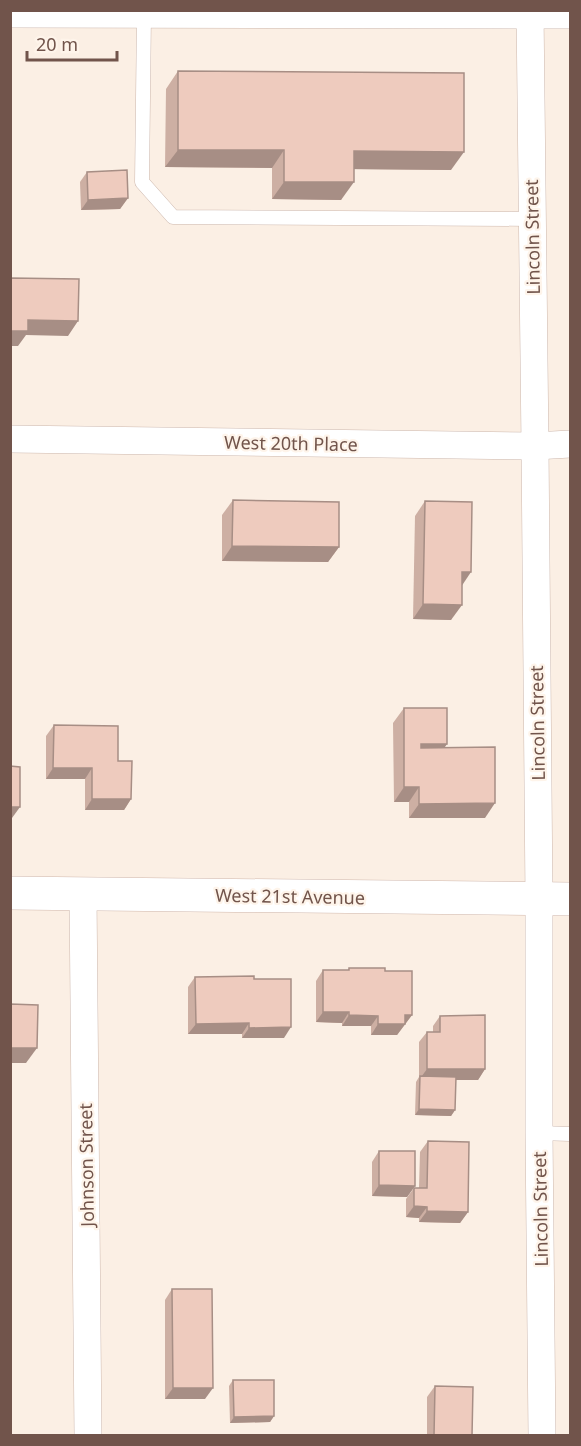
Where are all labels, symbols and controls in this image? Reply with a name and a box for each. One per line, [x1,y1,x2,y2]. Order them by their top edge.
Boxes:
scale bar [27,24,117,62]
text: 20 m [36,32,78,56]
street label: Lincoln Street [519,179,545,295]
street label: West 20th Place [224,430,358,456]
street label: Lincoln Street [524,665,550,781]
street label: West 21st Avenue [215,883,365,909]
street label: Johnson Street [73,1102,99,1229]
street label: Lincoln Street [527,1151,553,1267]

